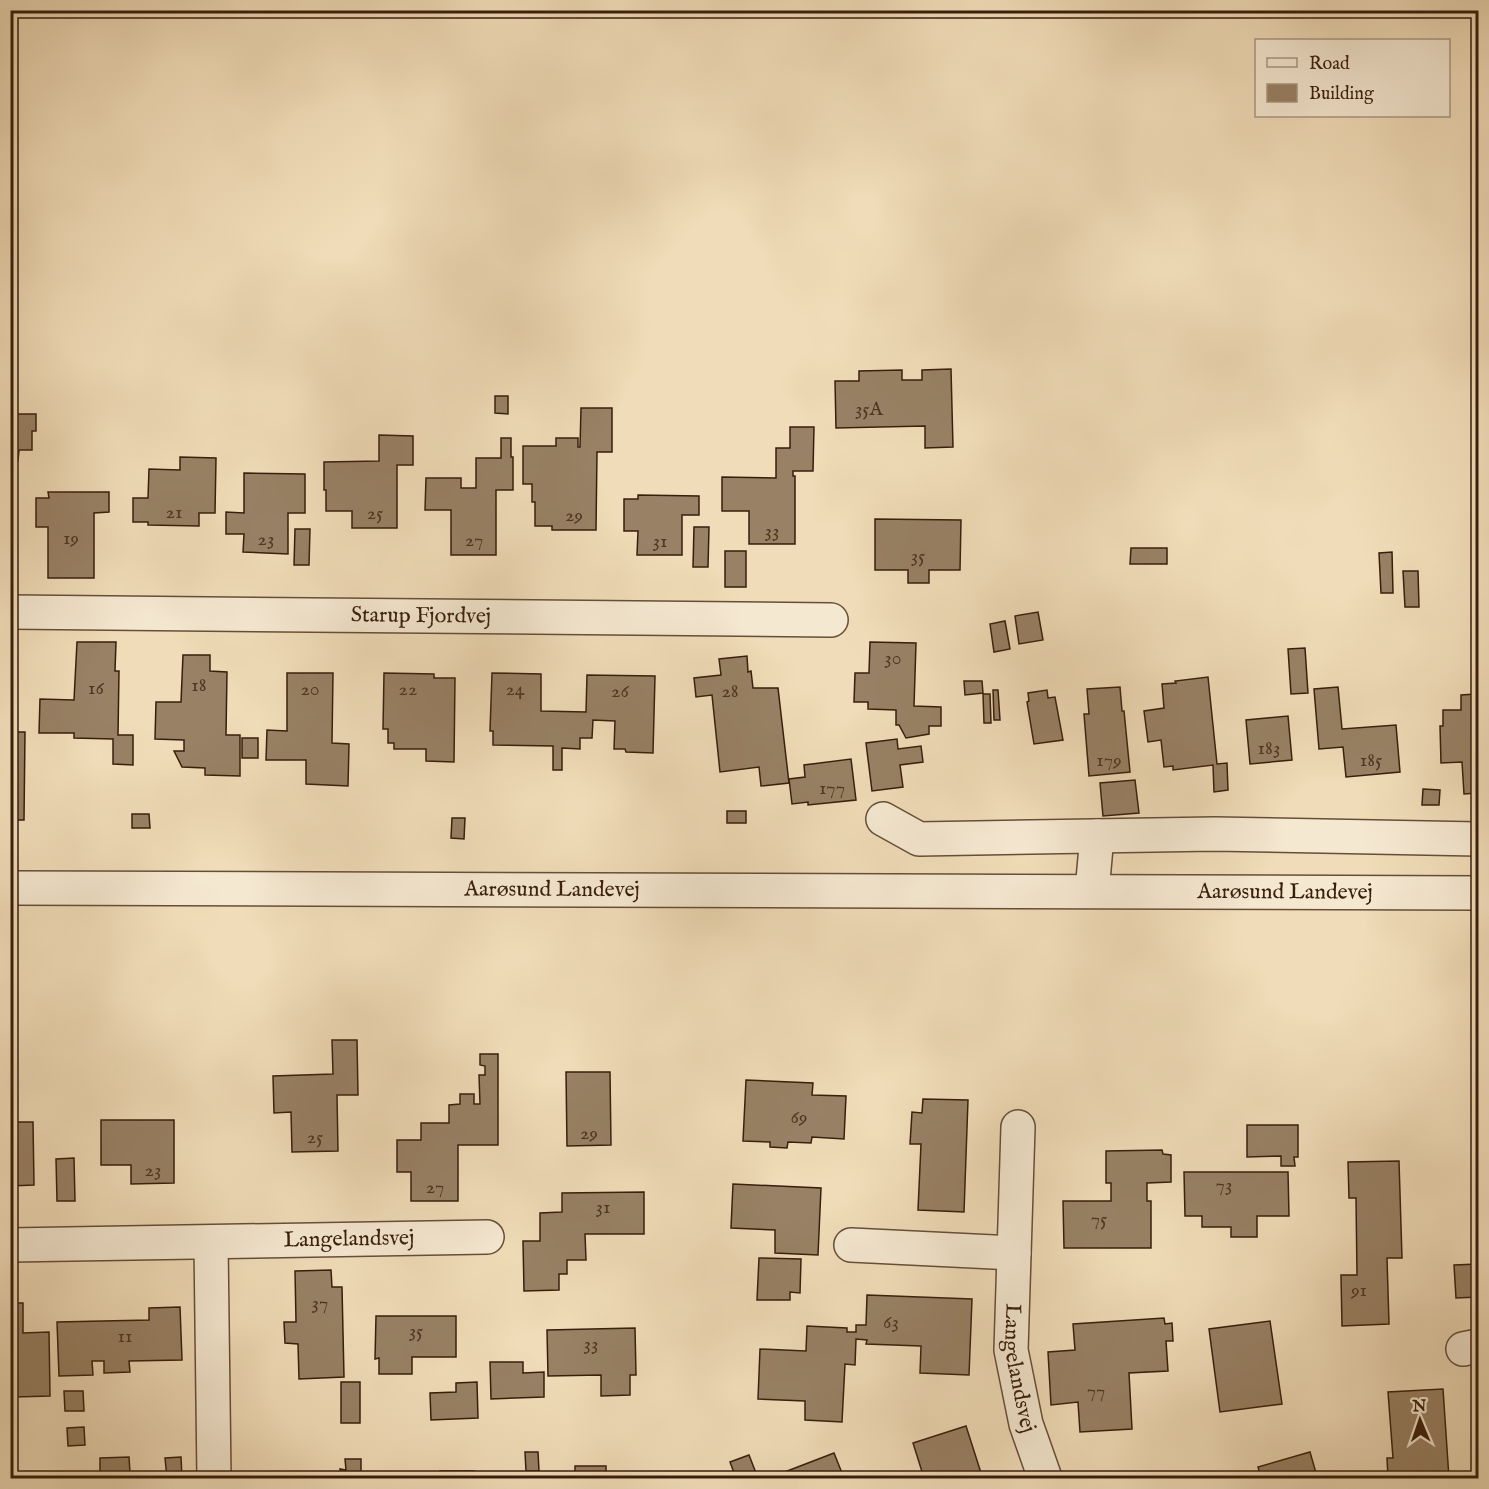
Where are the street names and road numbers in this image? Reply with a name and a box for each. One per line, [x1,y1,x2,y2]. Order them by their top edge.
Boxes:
street label: Starup Fjordvej [351,601,491,631]
street label: Aarøsund Landevej [463,876,640,904]
street label: Aarøsund Landevej [1196,878,1373,907]
street label: Langelandsvej [283,1224,415,1254]
street label: Langelandsvej [997,1303,1042,1437]

